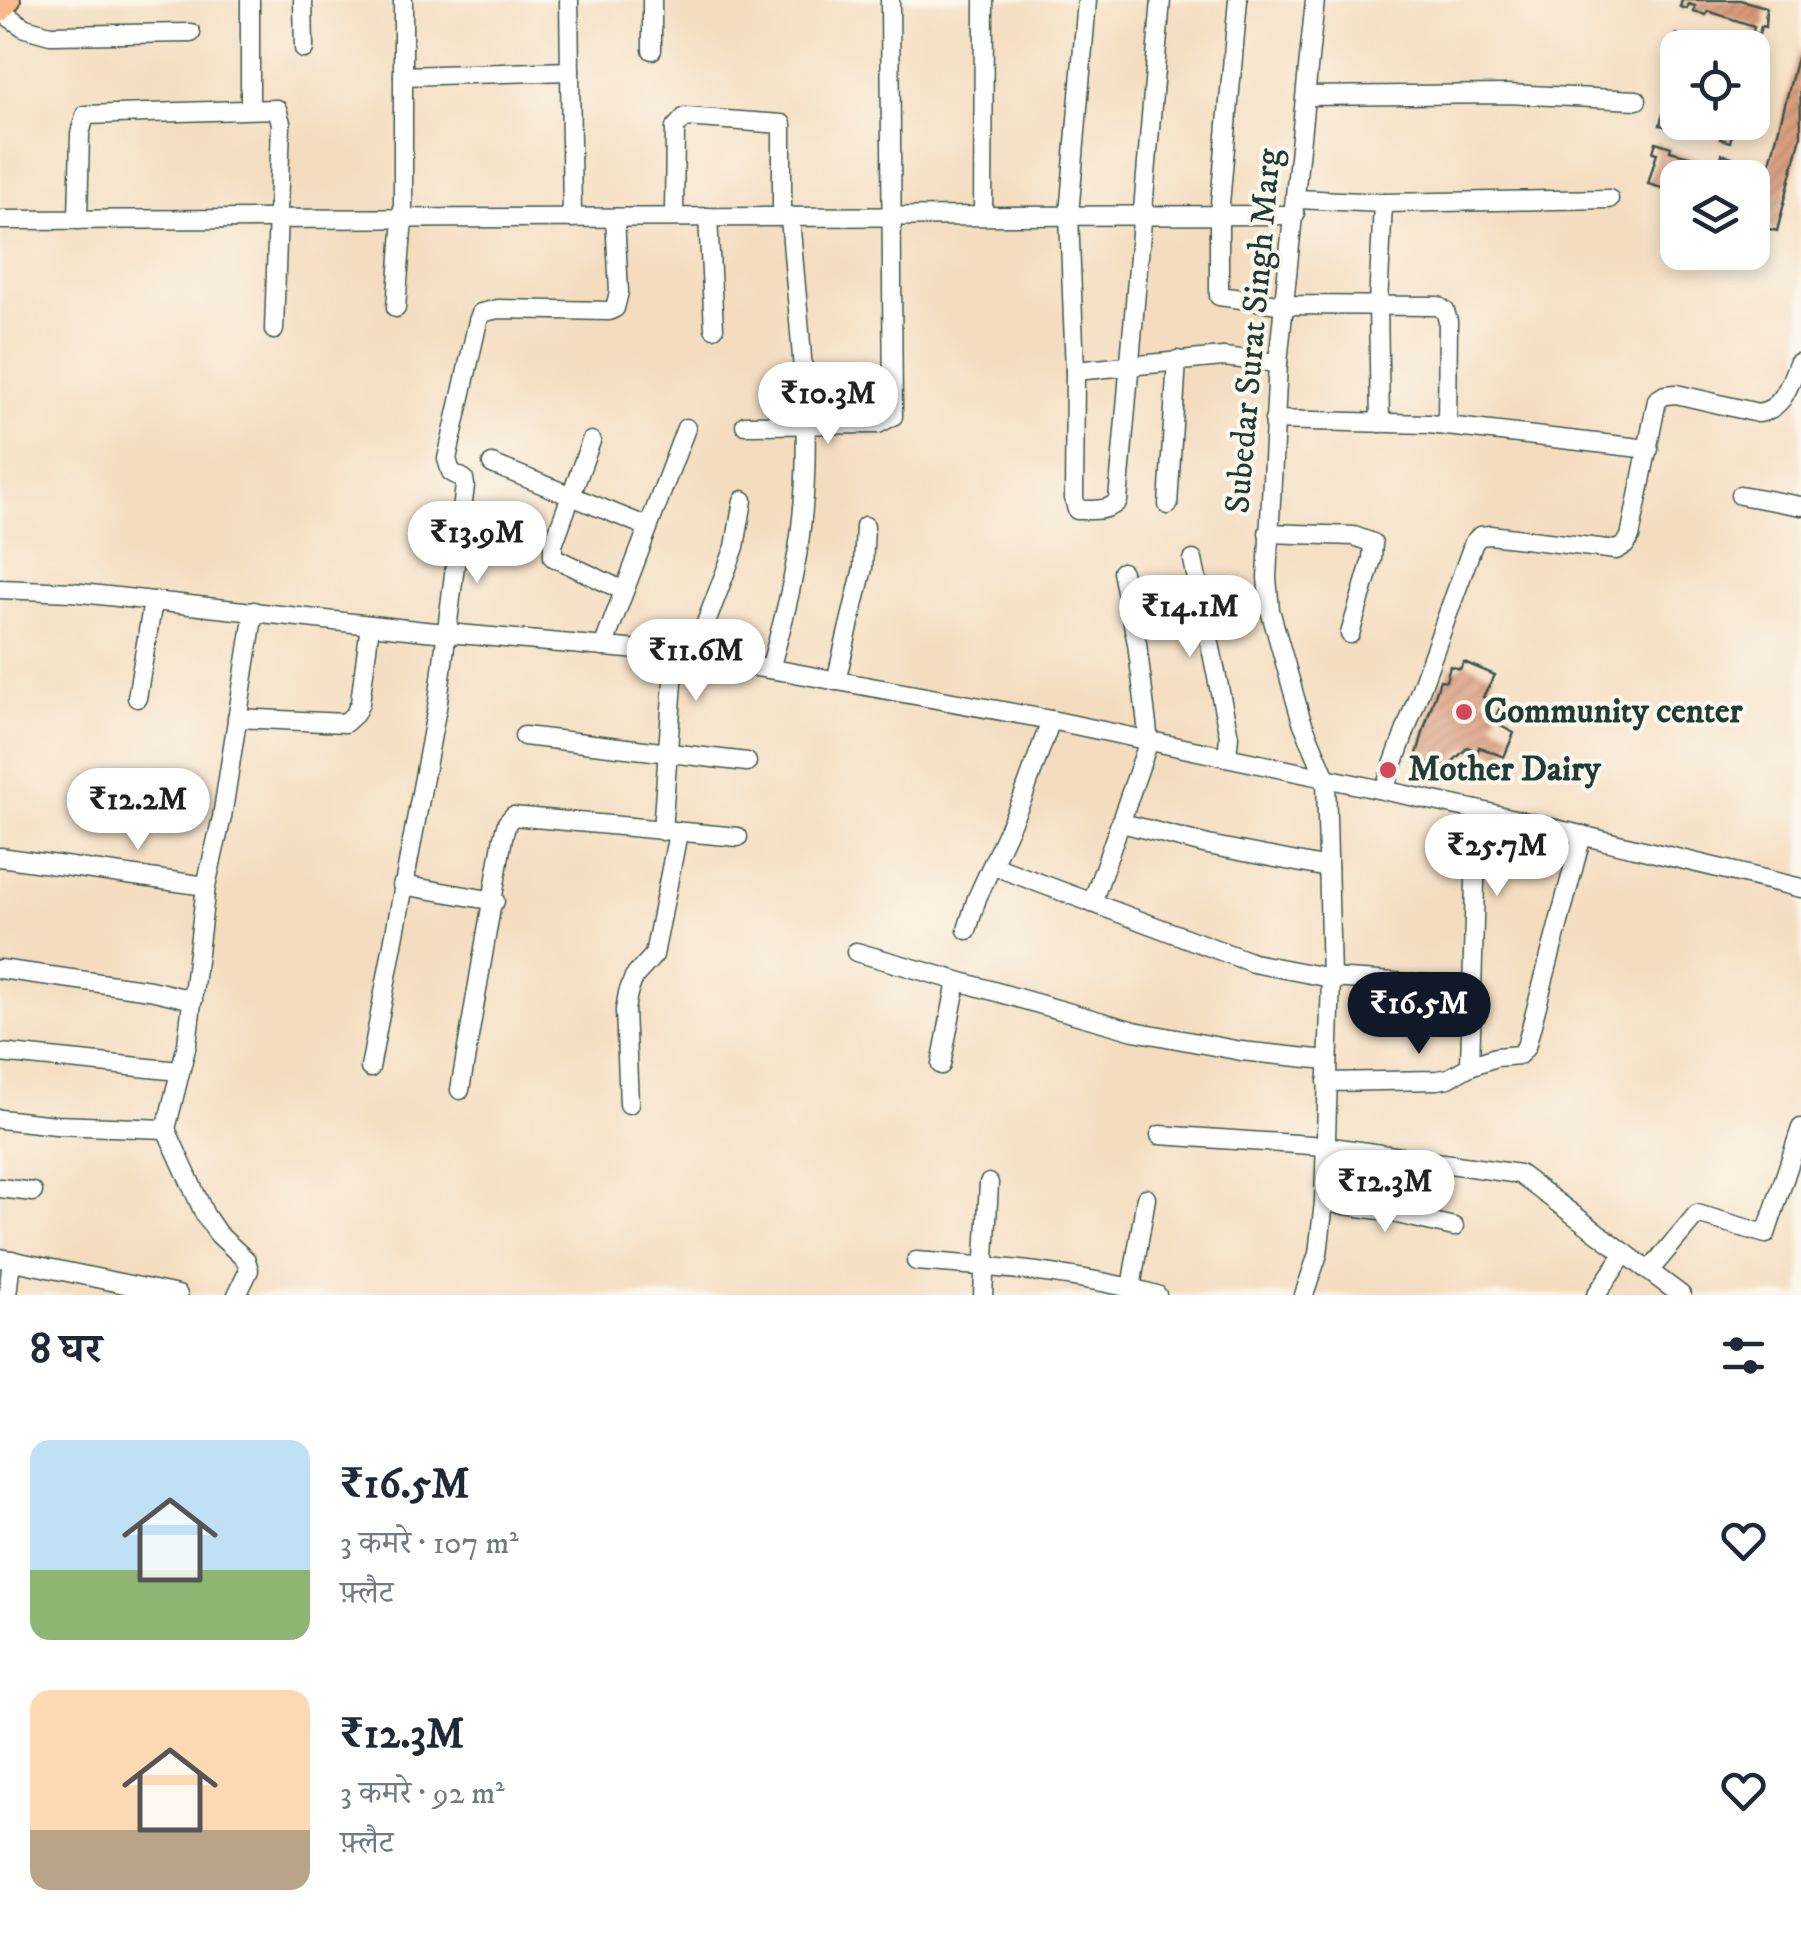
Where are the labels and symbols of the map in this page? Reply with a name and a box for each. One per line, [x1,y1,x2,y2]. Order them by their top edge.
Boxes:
street label: Subedar Surat Singh Marg [1216,146,1292,515]
pin: ₹10.3M [747,362,909,447]
pin: ₹13.9M [396,501,558,586]
pin: ₹14.1M [1109,575,1271,660]
pin: ₹11.6M [615,619,777,704]
place label: Community center [1484,690,1743,734]
marker: Community center [1453,701,1475,723]
place label: Mother Dairy [1408,748,1602,792]
marker: Mother Dairy [1377,759,1399,781]
pin: ₹12.2M [57,768,219,853]
pin: ₹25.7M [1416,814,1578,899]
pin: ₹16.5M [1338,972,1500,1057]
pin: ₹12.3M [1304,1150,1466,1235]

